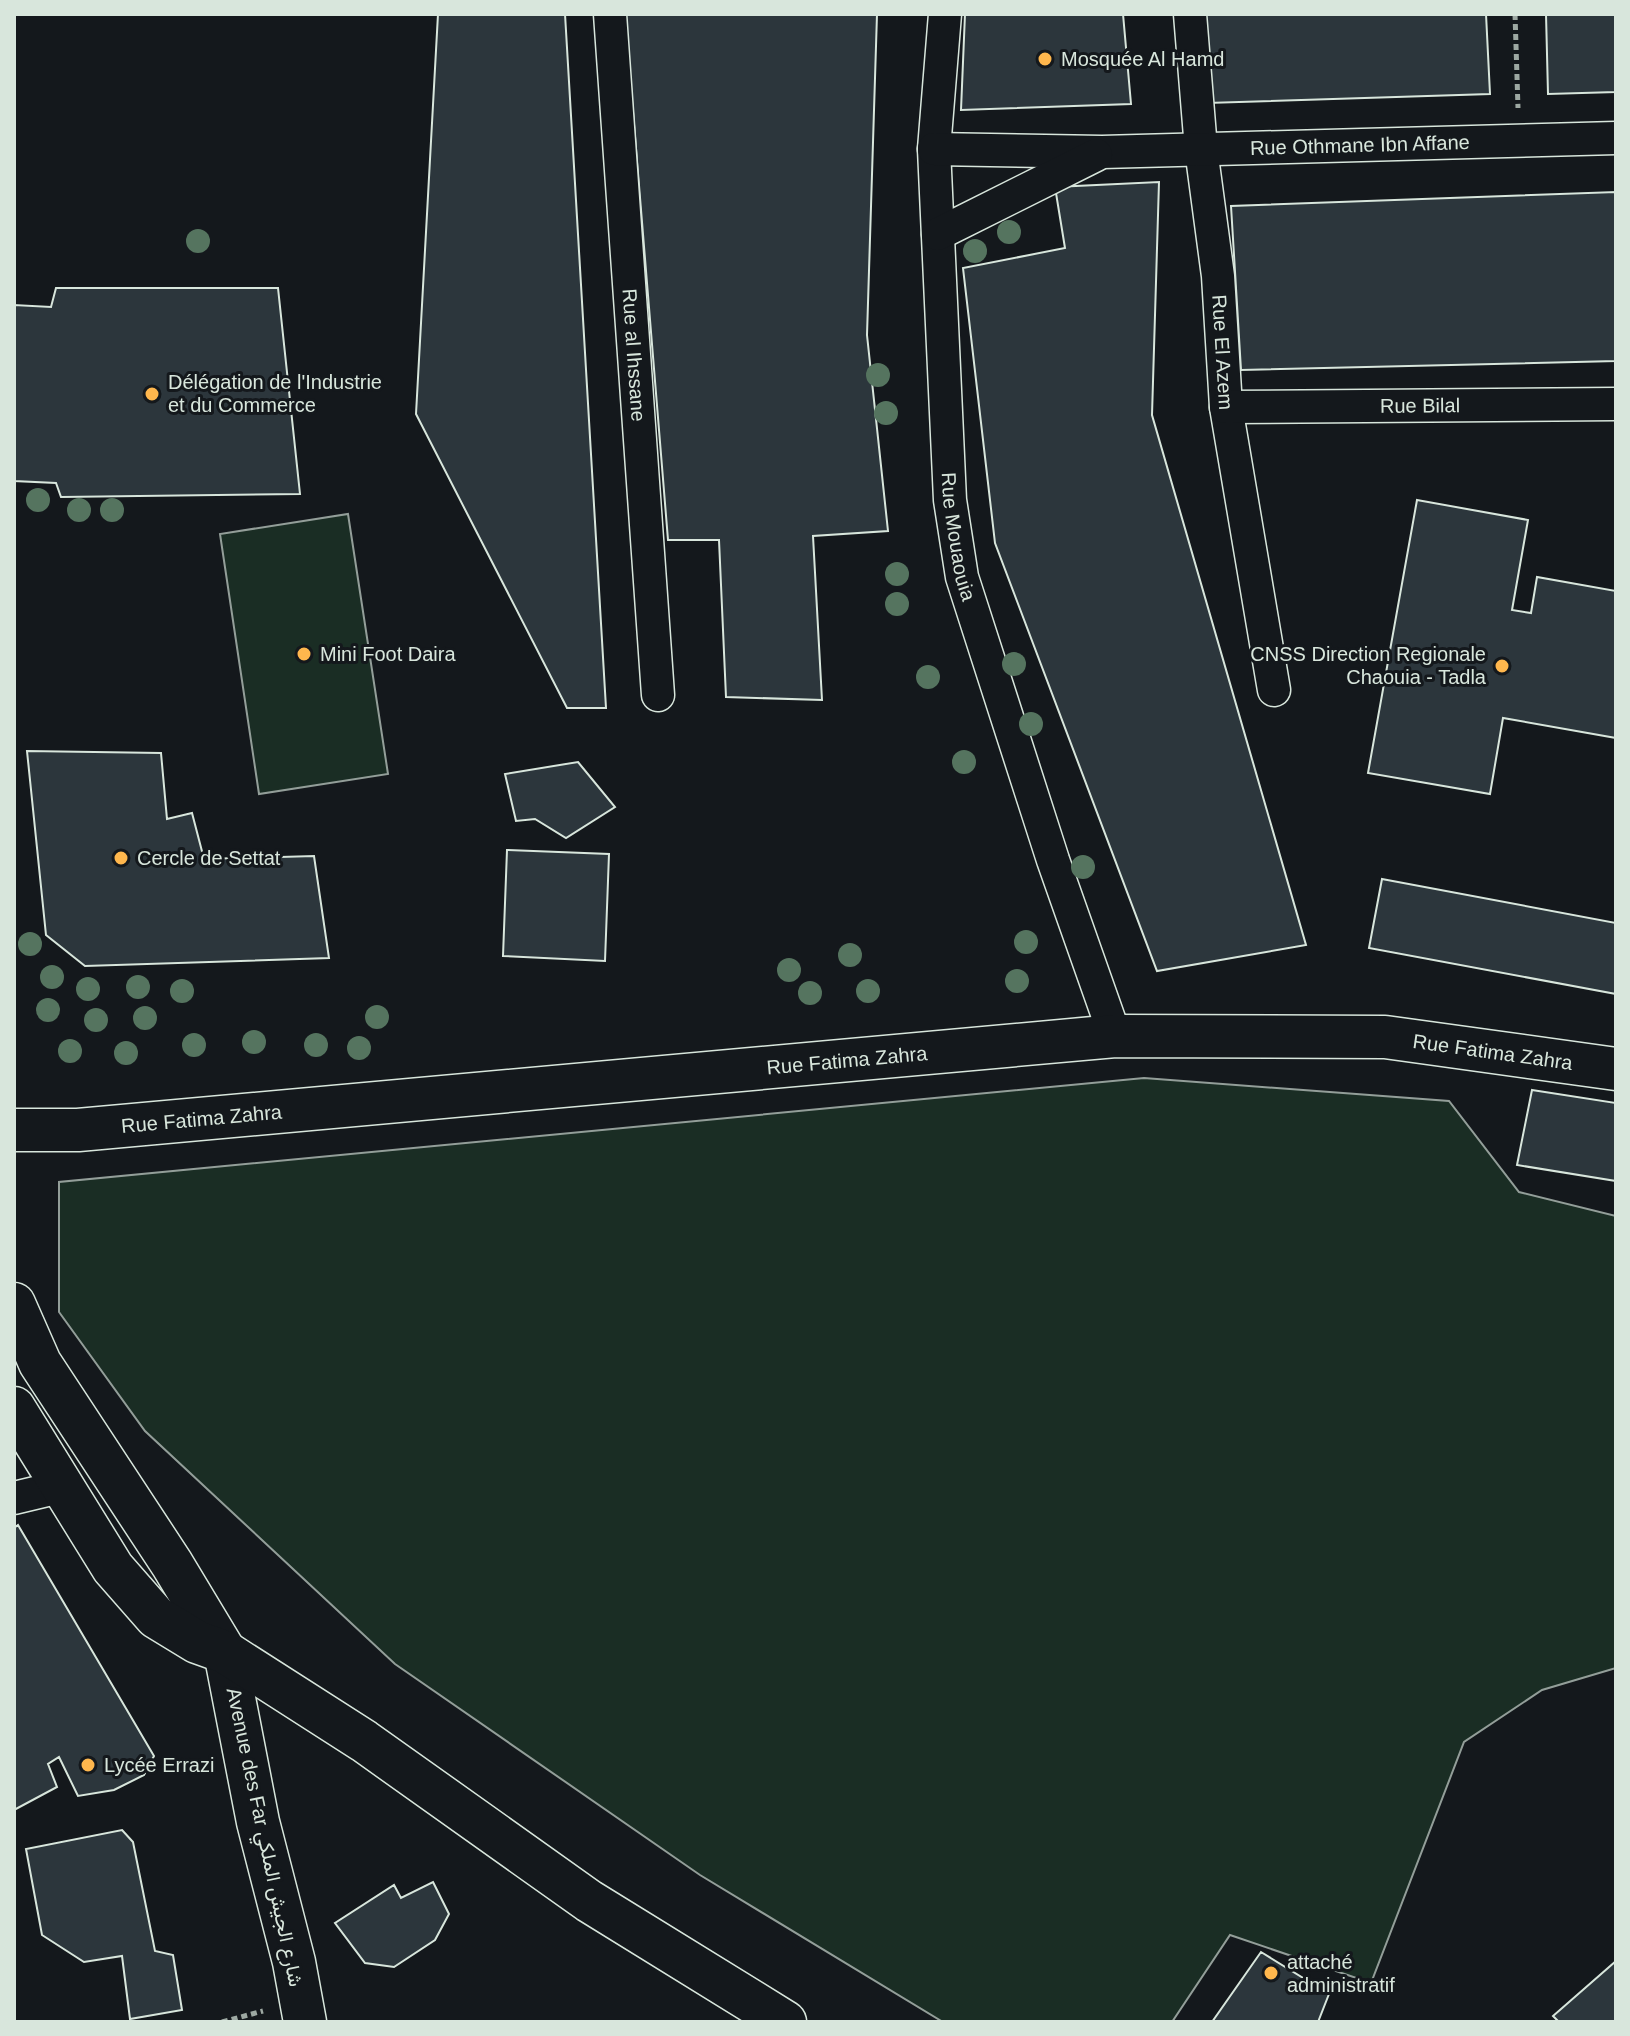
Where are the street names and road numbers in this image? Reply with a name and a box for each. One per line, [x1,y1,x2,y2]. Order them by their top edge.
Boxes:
street label: Rue Othmane Ibn Affane [1250,131,1470,159]
street label: Rue al Ihssane [618,288,650,422]
street label: Rue El Azem [1208,294,1237,411]
street label: Rue Bilal [1380,394,1460,417]
street label: Rue Mouaouia [938,472,980,604]
street label: Rue Fatima Zahra [1411,1030,1575,1074]
street label: Rue Fatima Zahra [766,1042,929,1079]
street label: Rue Fatima Zahra [120,1100,284,1137]
street label: Avenue des Far شارع الجيش الملكي [217,1685,307,1990]

